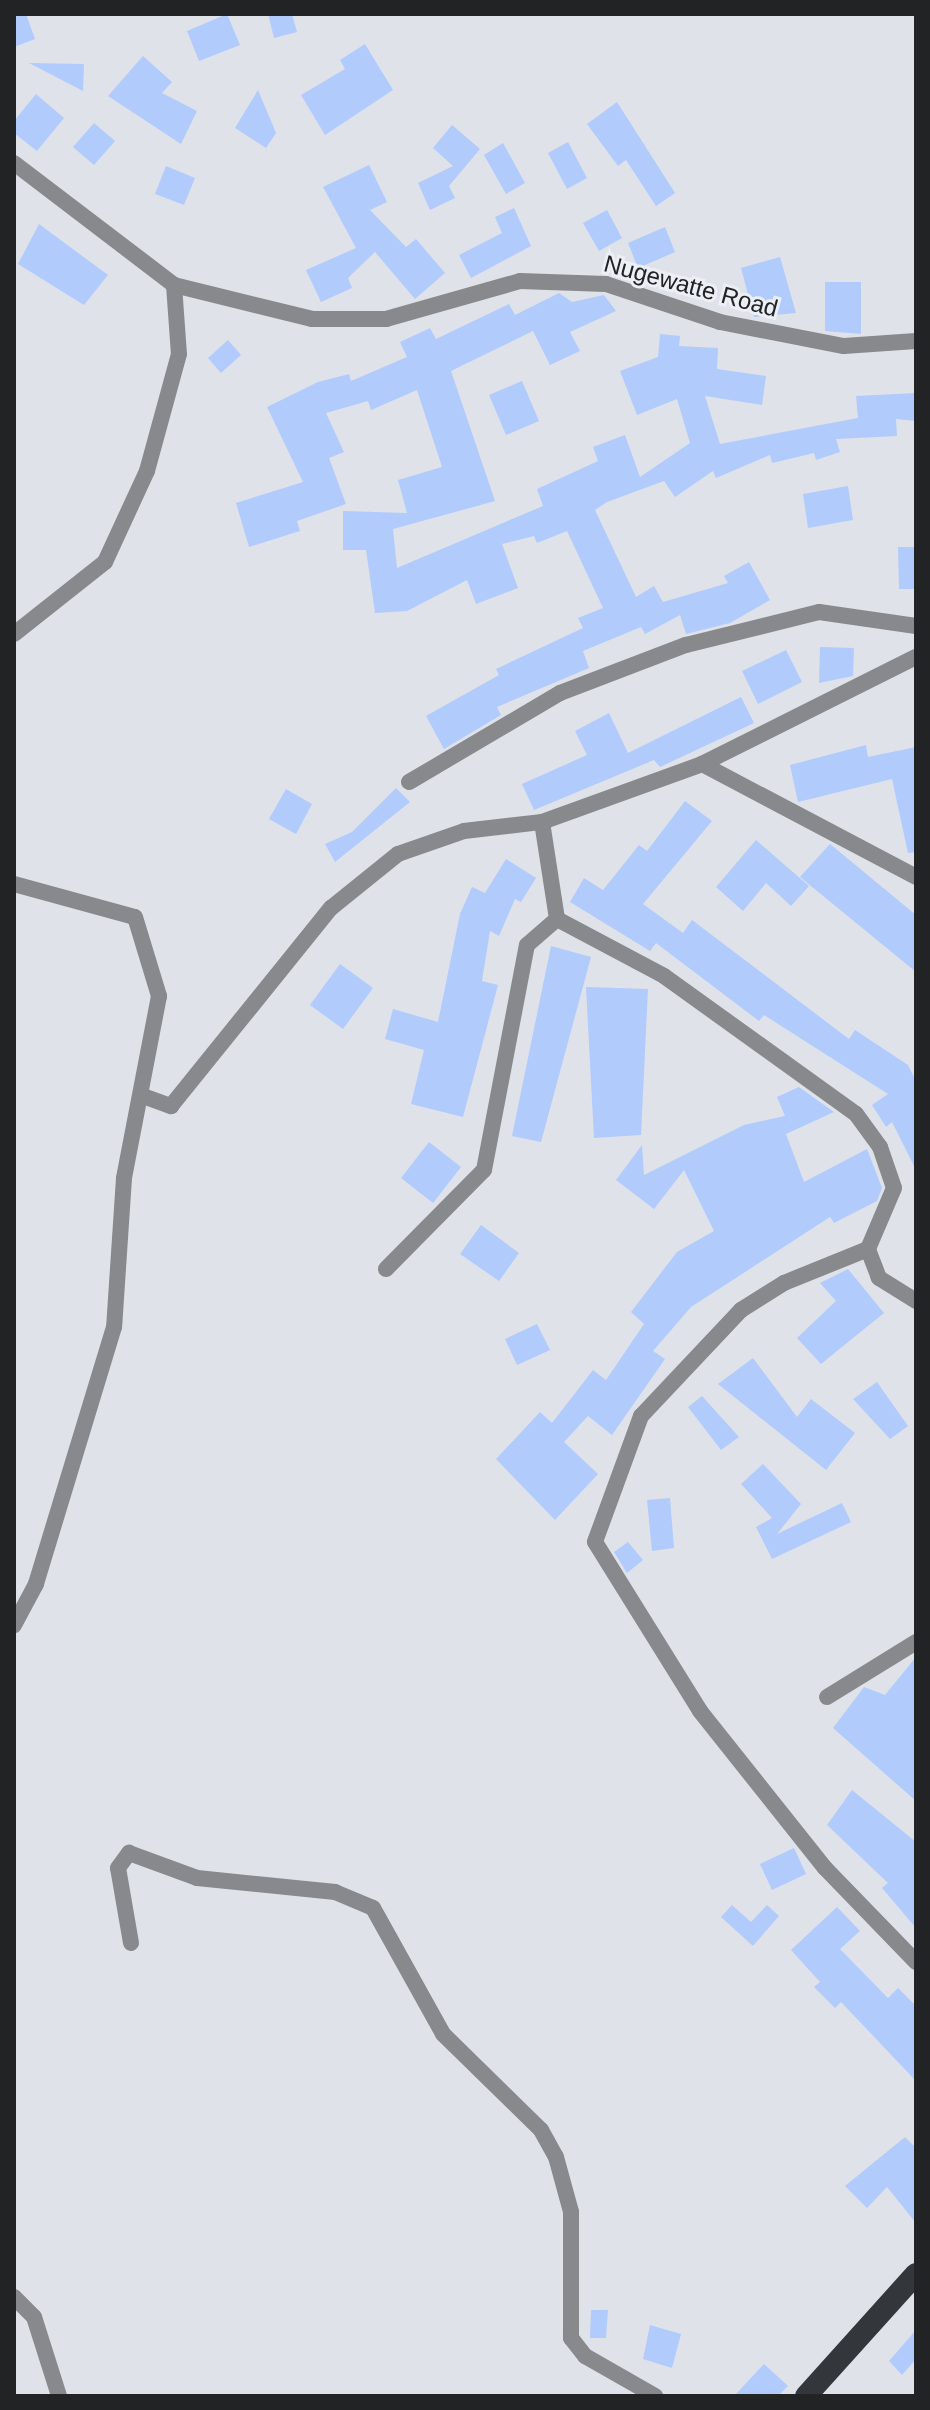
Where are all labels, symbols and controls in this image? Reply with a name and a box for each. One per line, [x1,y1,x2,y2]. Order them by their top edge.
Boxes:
street label: Nugewatte Road [601,249,781,323]

